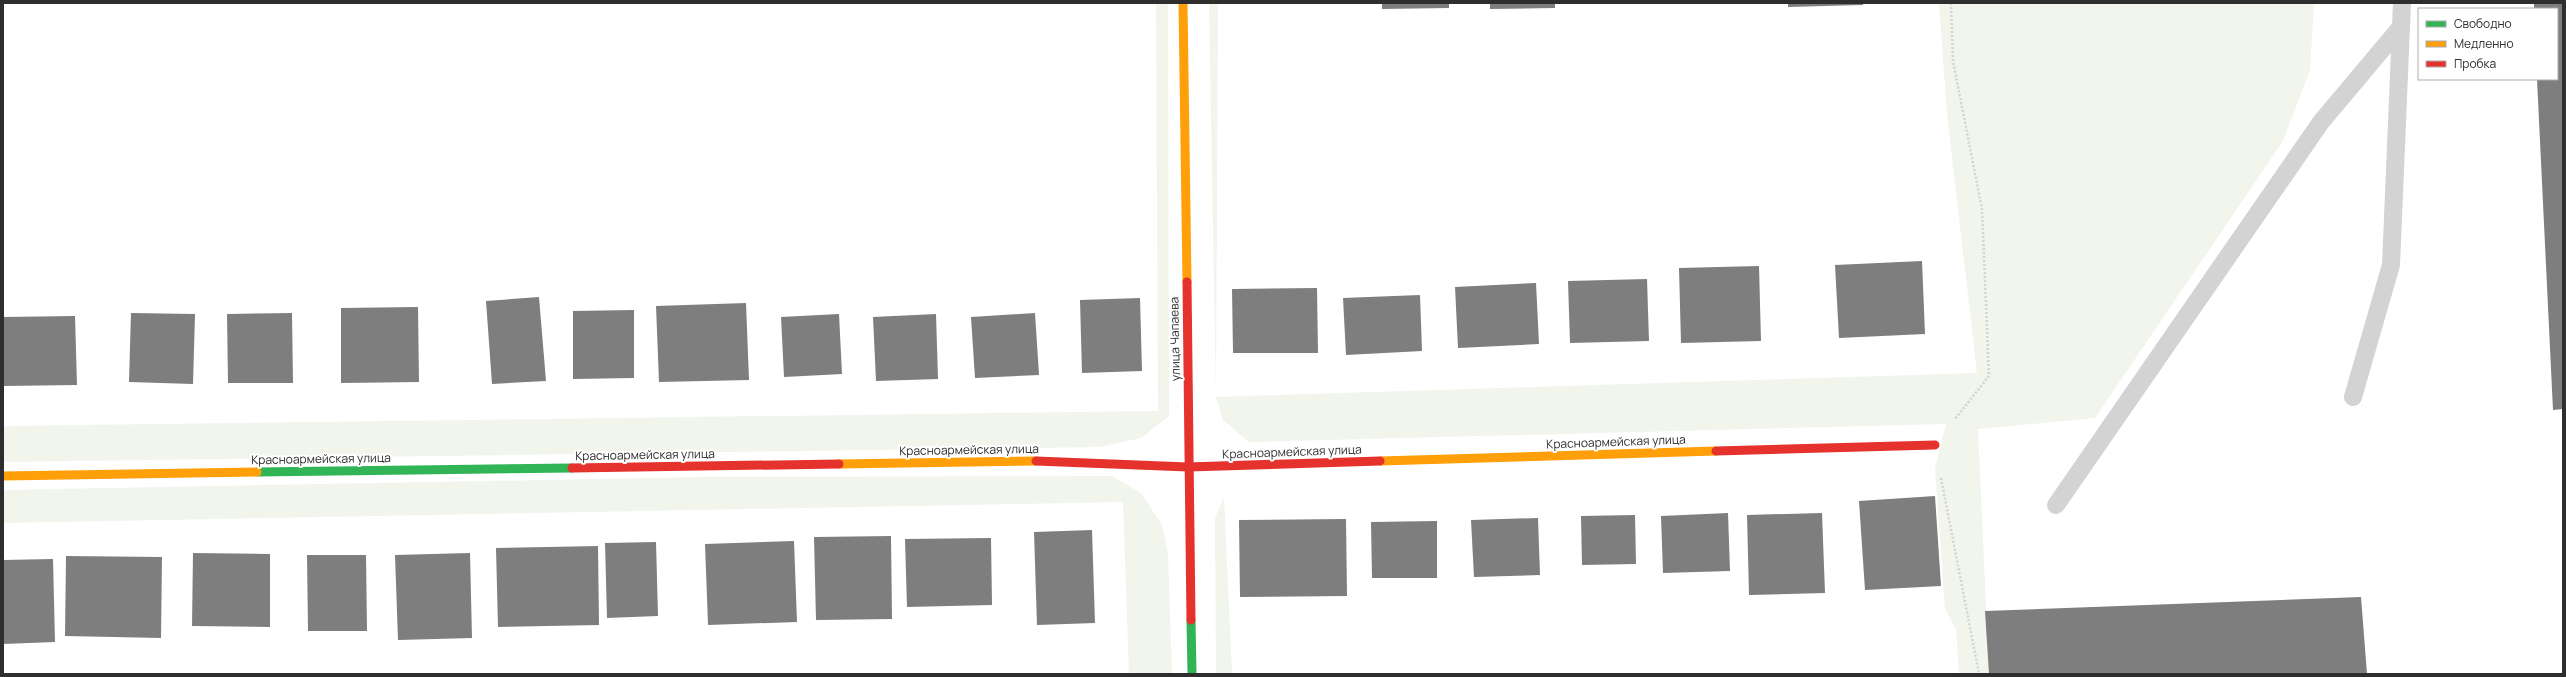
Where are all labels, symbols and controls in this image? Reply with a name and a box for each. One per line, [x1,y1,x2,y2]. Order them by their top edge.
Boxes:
legend [2418,8,2558,80]
text: Свободно [2454,15,2512,32]
text: Медленно [2454,35,2514,52]
text: Пробка [2454,55,2496,72]
street label: улица Чапаева [1165,297,1184,381]
street label: Красноармейская улица [1546,431,1686,452]
street label: Красноармейская улица [899,440,1039,459]
street label: Красноармейская улица [1222,441,1362,462]
street label: Красноармейская улица [575,445,715,464]
street label: Красноармейская улица [251,449,391,468]

